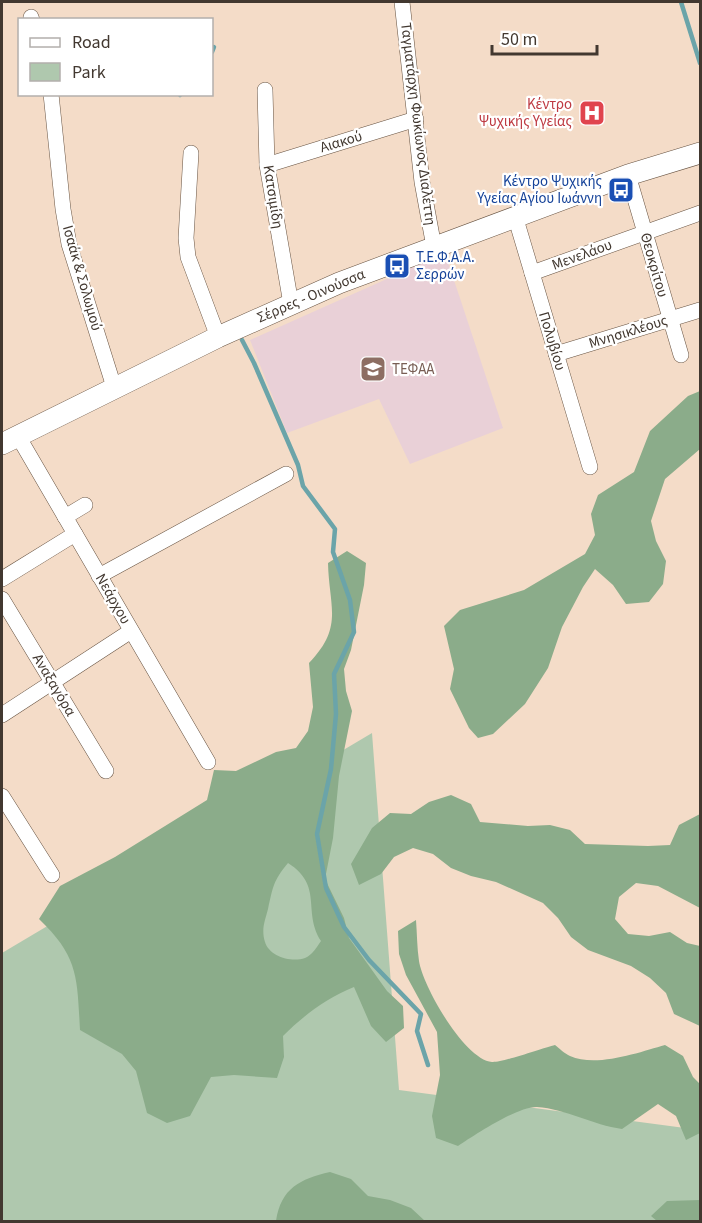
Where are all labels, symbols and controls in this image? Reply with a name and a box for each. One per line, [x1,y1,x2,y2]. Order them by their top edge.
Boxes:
legend [18,18,213,96]
scale bar [492,18,597,56]
street label: Ταγματάρχη Φωκίωνος Διαλέττη [395,21,441,227]
text: 50 m [501,27,537,52]
text: Road [72,30,111,55]
text: Park [72,60,106,85]
place label: Κέντρο Ψυχικής Υγείας [479,94,573,132]
hospital icon: Κέντρο Ψυχικής Υγείας [577,98,607,128]
street label: Αιακού [317,126,365,158]
street label: Κατσιμίδη [258,164,288,230]
place label: Κέντρο Ψυχικής Υγείας Αγίου Ιωάννη [476,171,603,209]
bus stop icon: Κέντρο Ψυχικής Υγείας Αγίου Ιωάννη [606,175,636,205]
street label: Ισαάκ & Σολωμού [57,223,107,333]
street label: Θεοκρίτου [635,230,673,300]
street label: Μενελάου [549,234,615,276]
place label: Τ.Ε.Φ.Α.Α. Σερρών [416,247,475,285]
bus stop icon: Τ.Ε.Φ.Α.Α. Σερρών [382,251,412,281]
street label: Σέρρες - Οινούσσα [254,263,369,328]
street label: Πολυβίου [533,309,571,373]
street label: Μνησικλέους [586,310,670,354]
school or university icon: ΤΕΦΑΑ [358,354,388,384]
place label: ΤΕΦΑΑ [392,359,435,380]
street label: Νεάρχου [90,570,136,628]
street label: Αναξαγόρα [27,650,81,721]

